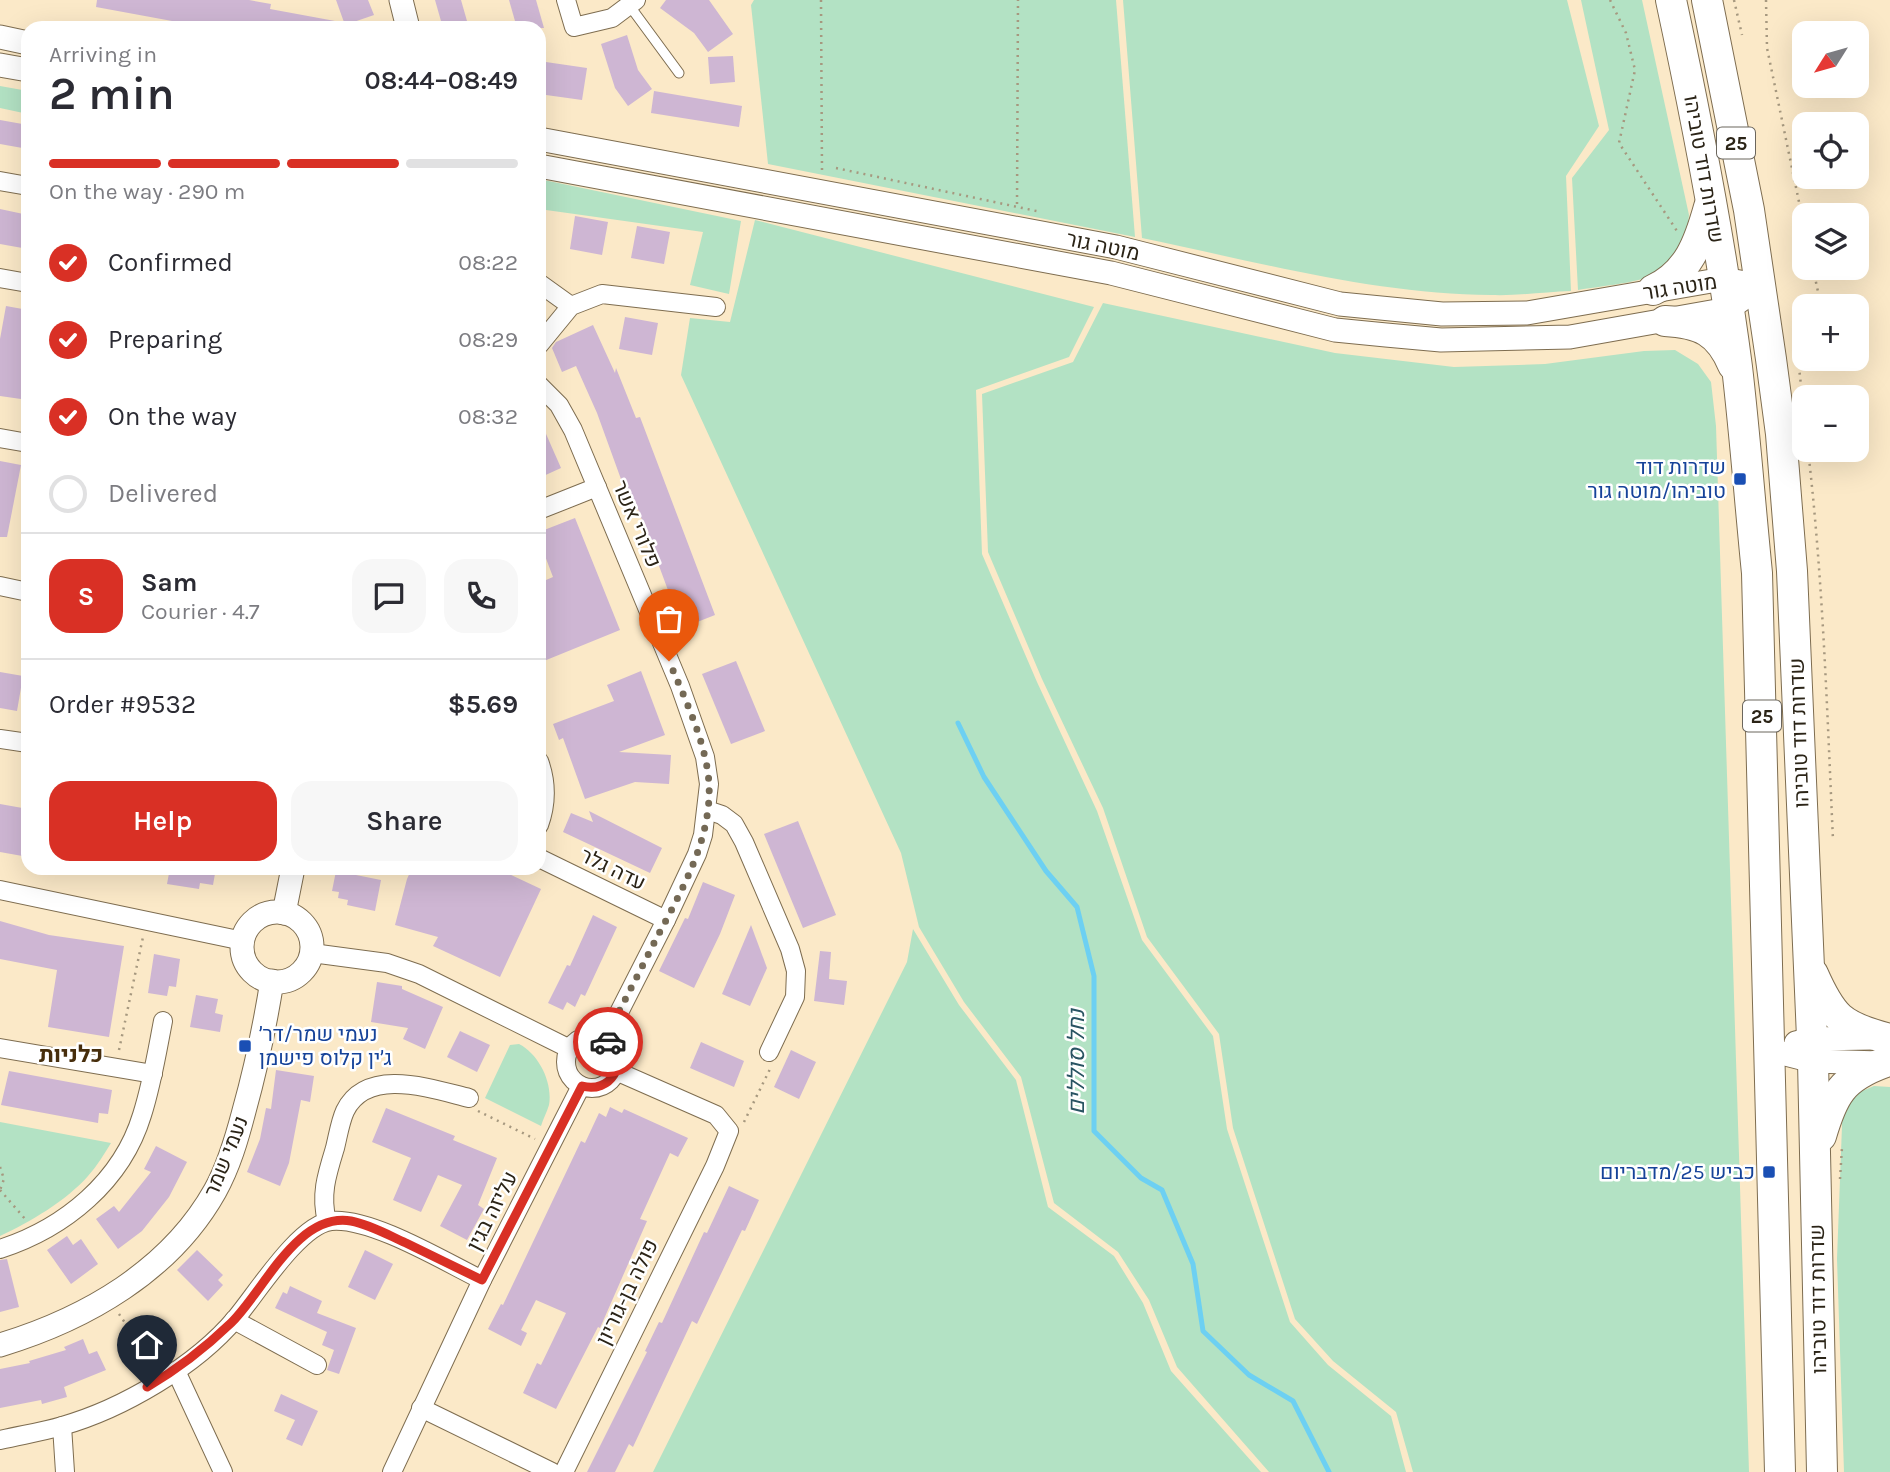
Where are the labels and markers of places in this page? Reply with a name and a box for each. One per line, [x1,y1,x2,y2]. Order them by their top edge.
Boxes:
place label: שדרות דוד טוביהו/מוטה גור [1587,455,1726,503]
marker: שדרות דוד טוביהו/מוטה גור [1732,471,1748,487]
pin [639,589,699,661]
place label: נעמי שמר/דר׳ ג׳ין קלוס פישמן [259,1022,392,1070]
marker: נעמי שמר/דר׳ ג׳ין קלוס פישמן [237,1038,253,1054]
place label: כביש 25/מדבריום [1600,1160,1755,1184]
marker: כביש 25/מדבריום [1761,1164,1777,1180]
pin [117,1315,177,1387]

